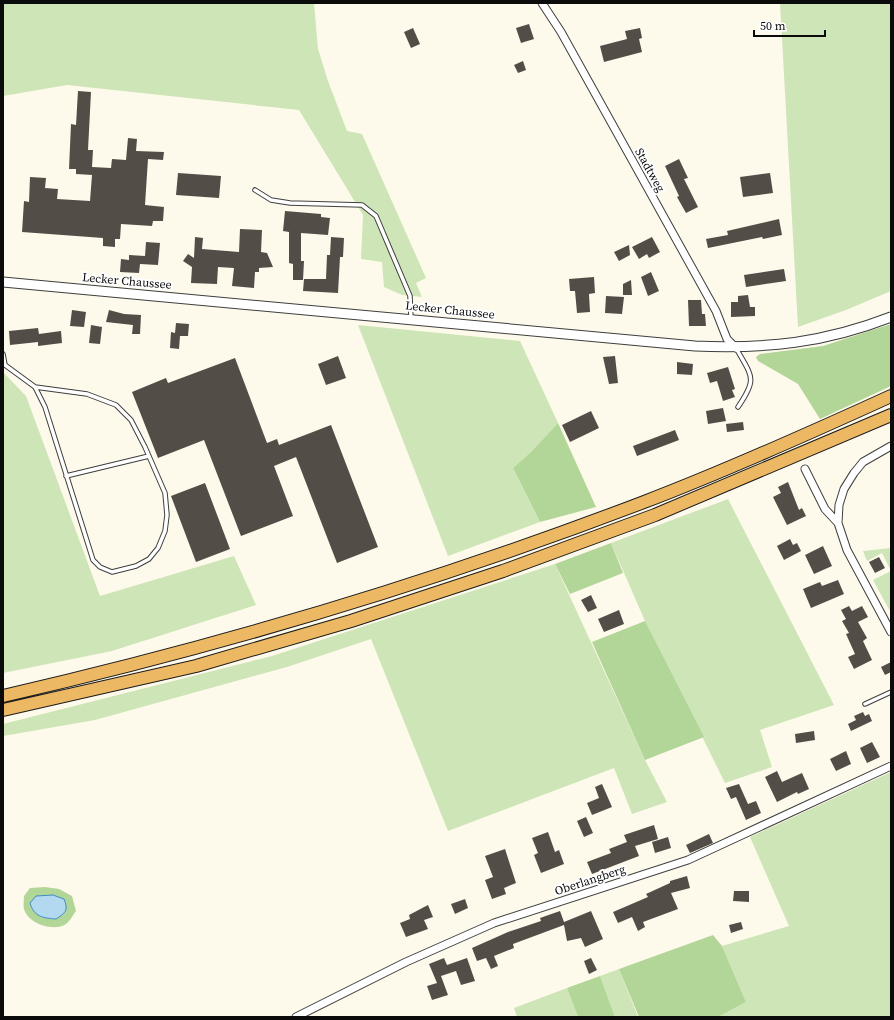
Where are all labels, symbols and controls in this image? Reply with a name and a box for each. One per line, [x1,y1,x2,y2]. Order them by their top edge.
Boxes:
scale bar [754,12,825,38]
text: 50 m [760,18,786,34]
street label: Stadtweg [631,145,669,195]
street label: Lecker Chaussee [82,269,172,293]
street label: Lecker Chaussee [404,297,496,323]
street label: Oberlangberg [553,861,627,899]

